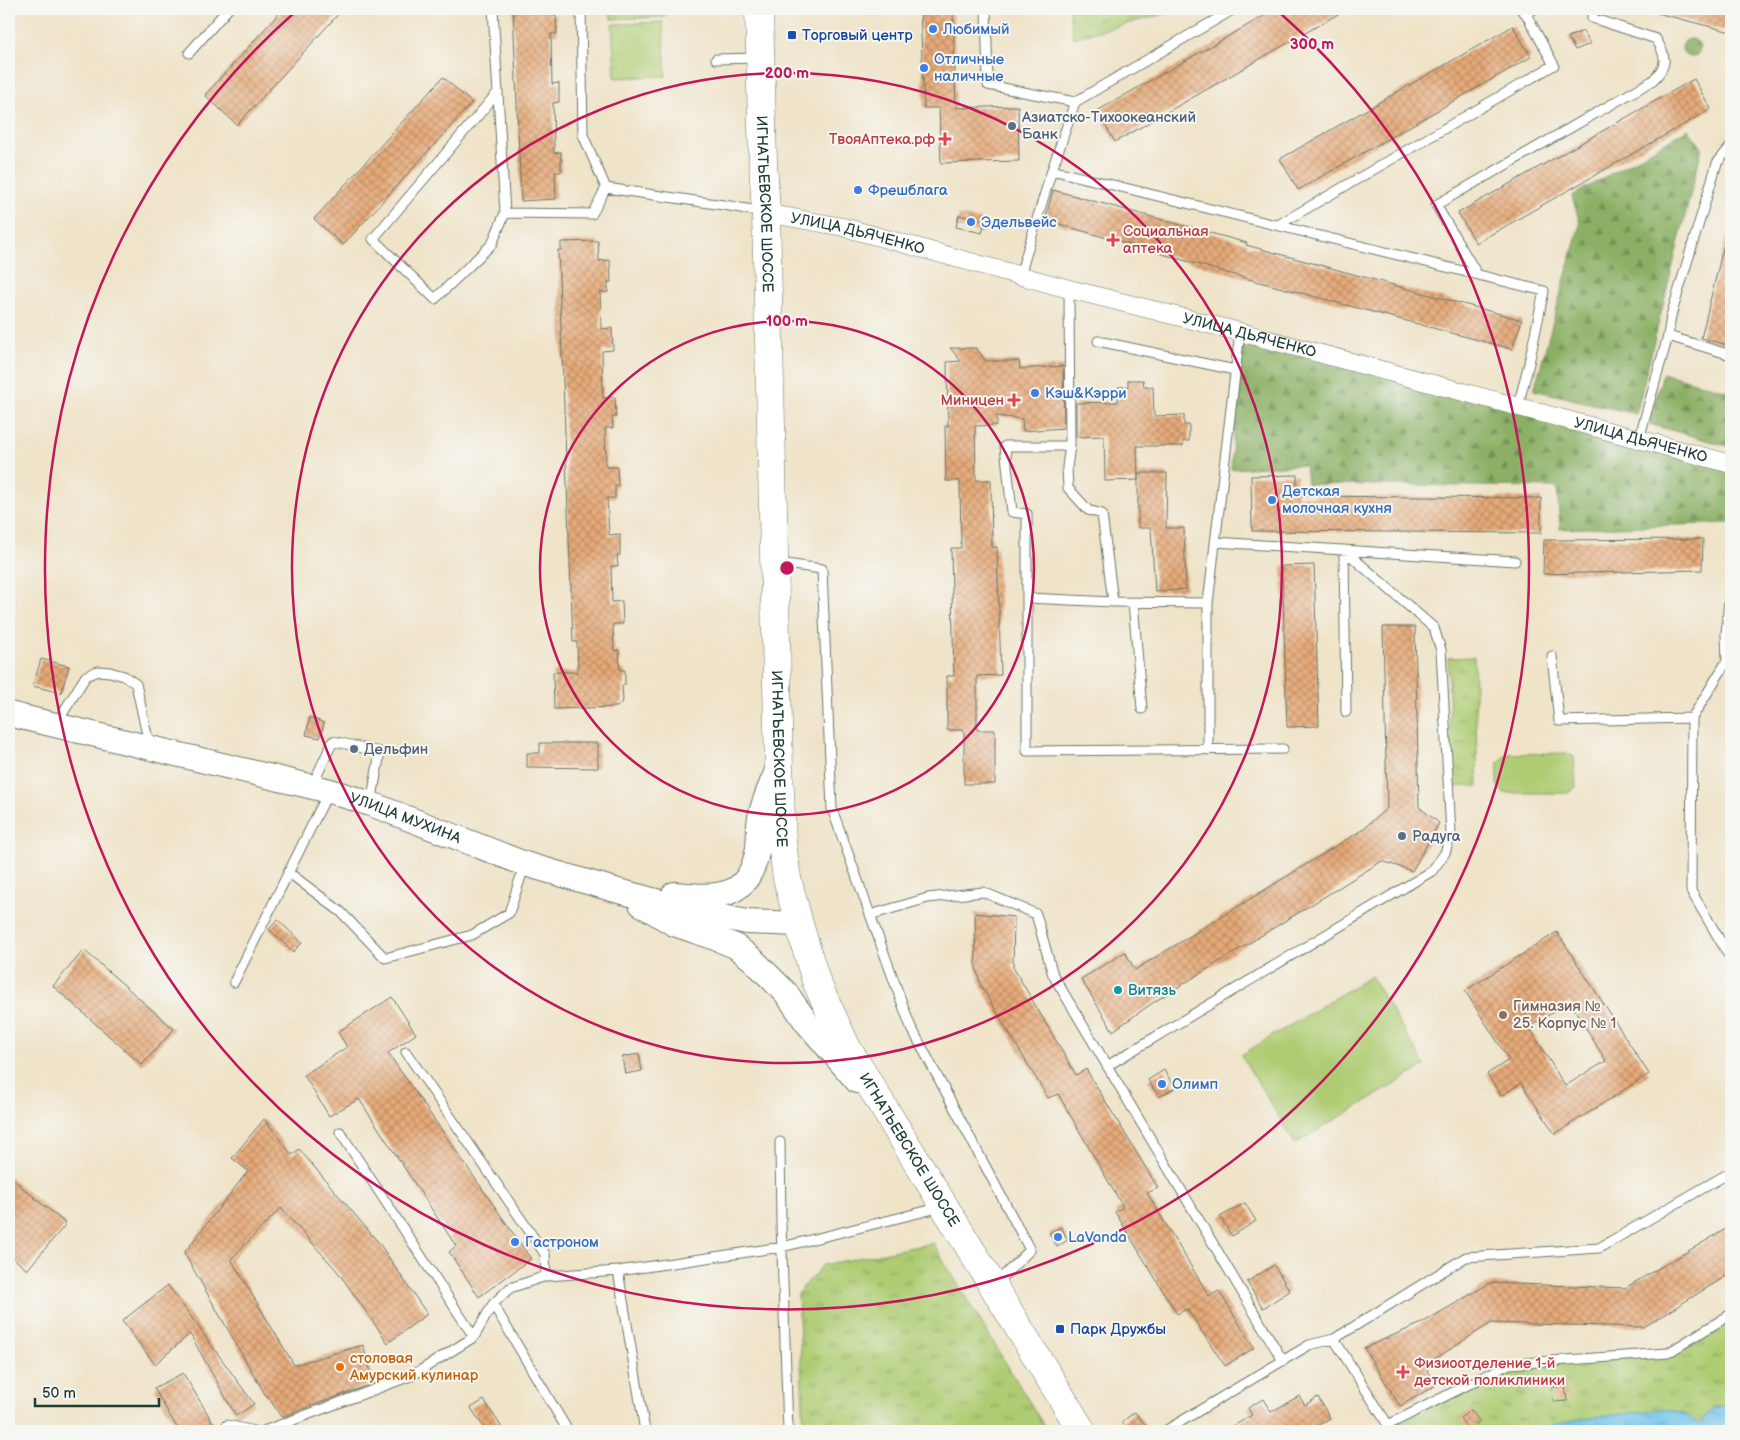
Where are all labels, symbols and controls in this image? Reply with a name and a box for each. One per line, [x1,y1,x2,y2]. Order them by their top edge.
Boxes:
place label: Любимый [942,20,1010,39]
marker: Любимый [927,23,939,35]
place label: Торговый центр [802,26,913,45]
marker: Торговый центр [786,29,798,41]
text: 300 m [1290,35,1334,54]
place label: Отличные наличные [934,50,1004,86]
marker: Отличные наличные [918,62,930,74]
text: 200 m [765,64,809,83]
place label: Азиатско-Тихоокеанский Банк [1021,108,1196,144]
street label: ИГНАТЬЕВСКОЕ ШОССЕ [752,115,777,293]
marker: Азиатско-Тихоокеанский Банк [1006,120,1018,132]
place label: ТвояАптека.рф [829,130,935,149]
marker: ТвояАптека.рф [939,133,951,145]
place label: Фрешблага [868,181,948,200]
marker: Фрешблага [852,184,864,196]
street label: УЛИЦА ДЬЯЧЕНКО [789,209,927,259]
place label: Эдельвейс [981,213,1057,232]
marker: Эдельвейс [965,216,977,228]
place label: Социальная аптека [1123,222,1209,258]
marker: Социальная аптека [1107,234,1119,246]
street label: УЛИЦА ДЬЯЧЕНКО [1181,309,1319,362]
text: 100 m [766,312,808,331]
place label: Кэш&Кэрри [1045,384,1127,403]
marker: Кэш&Кэрри [1029,387,1041,399]
place label: Миницен [941,391,1004,410]
marker: Миницен [1008,394,1020,406]
street label: УЛИЦА ДЬЯЧЕНКО [1572,413,1710,467]
place label: Детская молочная кухня [1282,482,1392,518]
marker: Детская молочная кухня [1266,494,1278,506]
centre of rings [778,559,796,577]
street label: ИГНАТЬЕВСКОЕ ШОССЕ [767,670,791,848]
place label: Дельфин [364,740,428,759]
marker: Дельфин [348,743,360,755]
street label: УЛИЦА МУХИНА [347,789,464,848]
place label: Радуга [1412,827,1461,846]
marker: Радуга [1396,830,1408,842]
place label: Витязь [1128,981,1176,1000]
marker: Витязь [1112,984,1124,996]
place label: Гимназия № 25. Корпус № 1 [1513,997,1616,1033]
marker: Гимназия № 25. Корпус № 1 [1497,1009,1509,1021]
street label: ИГНАТЬЕВСКОЕ ШОССЕ [855,1070,964,1231]
place label: Олимп [1172,1075,1218,1094]
marker: Олимп [1156,1078,1168,1090]
place label: LaVanda [1068,1228,1127,1247]
marker: LaVanda [1052,1231,1064,1243]
place label: Гастроном [525,1233,599,1252]
marker: Гастроном [509,1236,521,1248]
place label: Парк Дружбы [1070,1320,1166,1339]
marker: Парк Дружбы [1054,1323,1066,1335]
place label: столовая Амурский кулинар [349,1349,479,1385]
place label: Физиоотделение 1-й детской поликлиники [1414,1354,1565,1390]
marker: столовая Амурский кулинар [334,1361,346,1373]
marker: Физиоотделение 1-й детской поликлиники [1396,1365,1410,1379]
scale bar [35,1375,159,1407]
text: 50 m [42,1384,76,1403]

